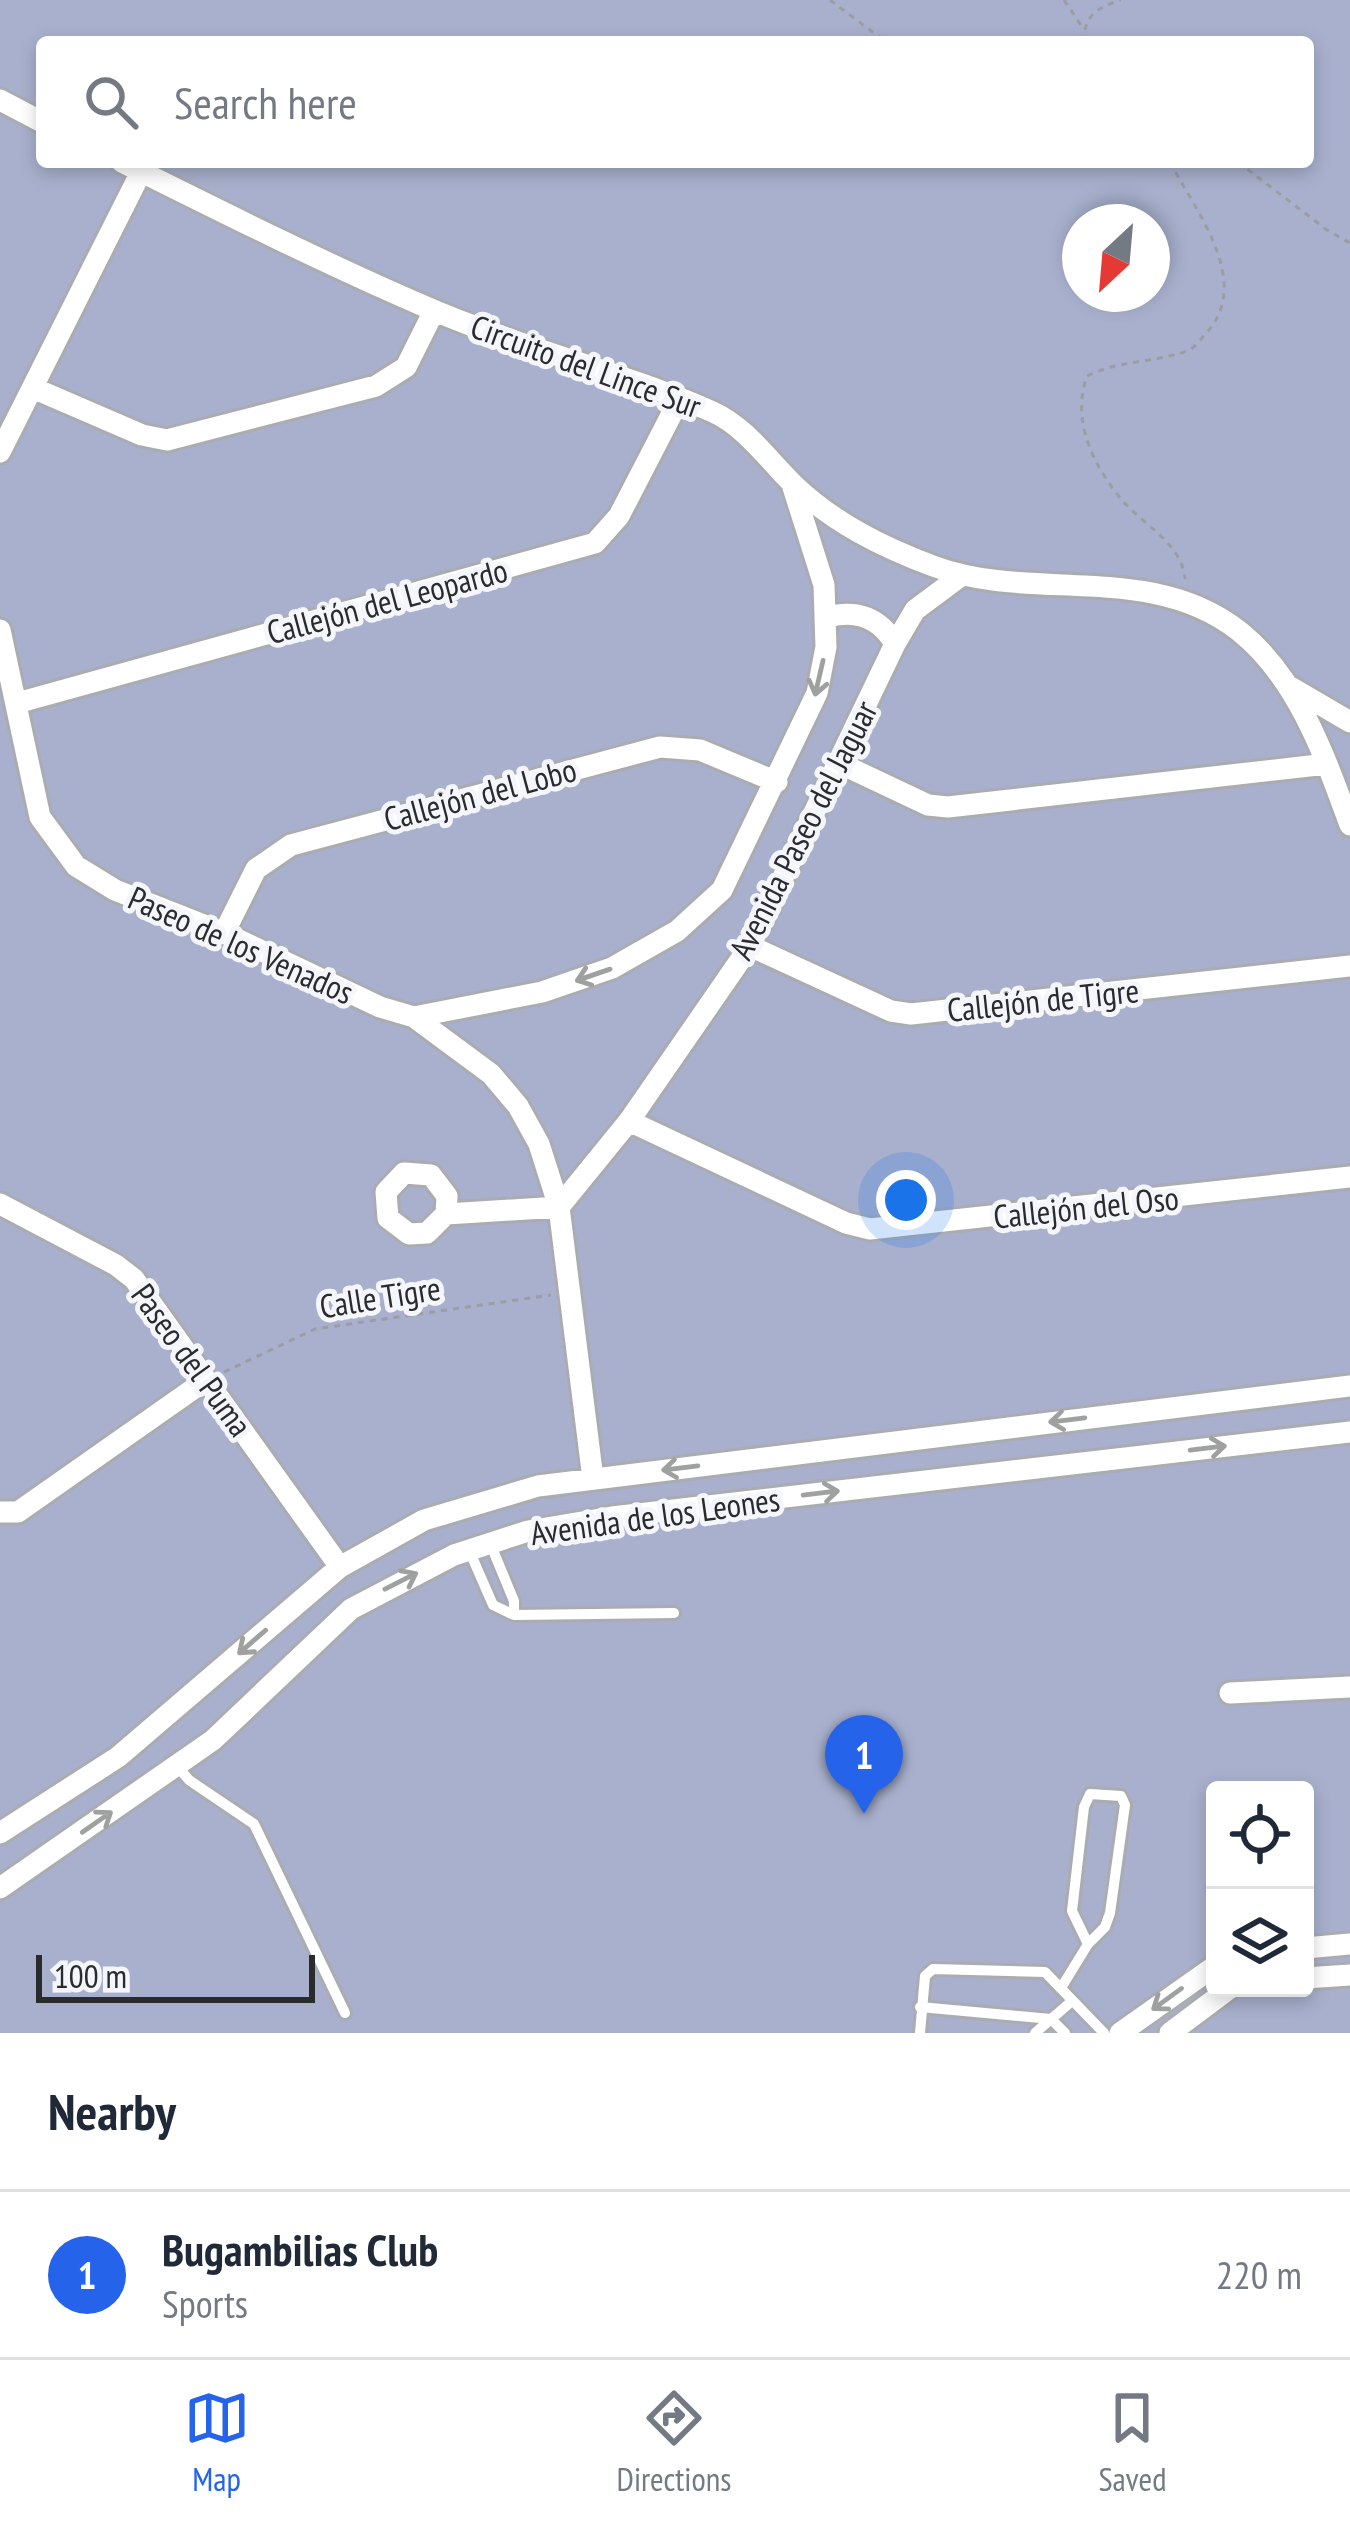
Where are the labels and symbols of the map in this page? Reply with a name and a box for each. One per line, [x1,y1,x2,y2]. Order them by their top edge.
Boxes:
north arrow [1062,204,1170,312]
street label: Circuito del Lince Sur [465,304,707,427]
street label: Callejón del Leopardo [262,548,512,653]
one-way arrow [807,658,829,696]
street label: Avenida Paseo del Jaguar [719,693,886,966]
street label: Callejón del Lobo [379,747,581,840]
street label: Paseo de los Venados [122,876,360,1013]
one-way arrow [575,966,612,987]
street label: Callejón de Tigre [945,968,1141,1031]
your location [876,1170,936,1230]
street label: Callejón del Oso [991,1175,1181,1238]
street label: Calle Tigre [316,1266,443,1327]
street label: Paseo del Puma [123,1275,262,1445]
one-way arrow [1048,1410,1087,1432]
one-way arrow [1188,1437,1227,1459]
one-way arrow [661,1457,700,1479]
street label: Avenida de los Leones [528,1477,782,1554]
one-way arrow [800,1481,839,1503]
one-way arrow [383,1569,418,1592]
one-way arrow [238,1628,268,1656]
pin: 1 [825,1715,903,1814]
one-way arrow [80,1810,113,1835]
scale bar [36,1949,315,2002]
one-way arrow [1151,1986,1184,2011]

